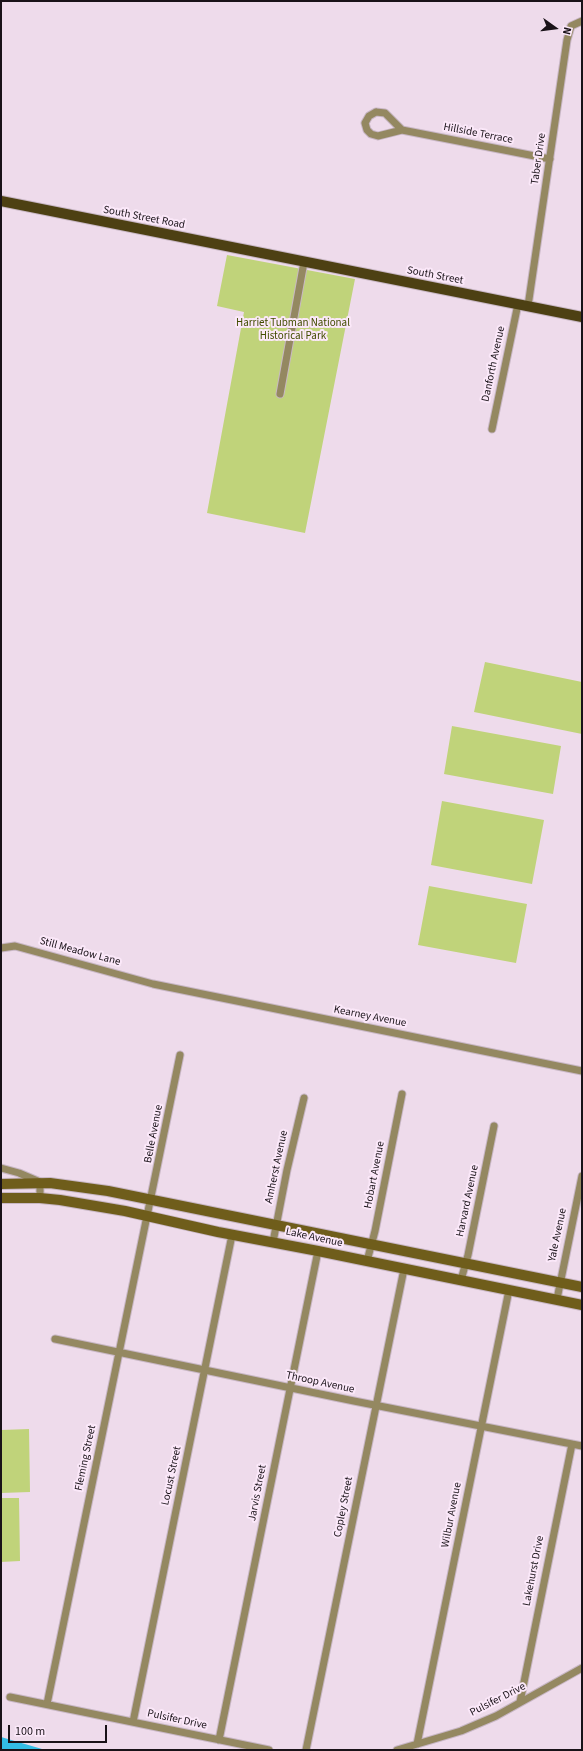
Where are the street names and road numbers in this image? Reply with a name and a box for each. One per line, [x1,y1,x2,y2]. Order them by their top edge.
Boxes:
street label: Hillside Terrace [442,121,514,147]
street label: Taber Drive [529,132,549,186]
street label: South Street Road [102,204,186,232]
street label: South Street [406,264,464,288]
street label: Danforth Avenue [480,325,508,403]
street label: Still Meadow Lane [38,935,122,969]
street label: Kearney Avenue [333,1003,407,1031]
street label: Belle Avenue [142,1104,166,1164]
street label: Amherst Avenue [263,1129,291,1205]
street label: Hobart Avenue [362,1140,388,1210]
street label: Harvard Avenue [454,1164,482,1238]
street label: Yale Avenue [546,1207,570,1263]
street label: Lake Avenue [284,1226,344,1250]
street label: Throop Avenue [285,1369,355,1397]
street label: Fleming Street [73,1424,99,1492]
street label: Locust Street [159,1445,185,1507]
street label: Jarvis Street [246,1464,270,1522]
street label: Copley Street [332,1476,356,1538]
street label: Wilbur Avenue [439,1481,465,1549]
street label: Lakehurst Drive [521,1535,547,1607]
street label: Pulsifer Drive [468,1680,528,1720]
street label: Pulsifer Drive [146,1707,208,1733]

